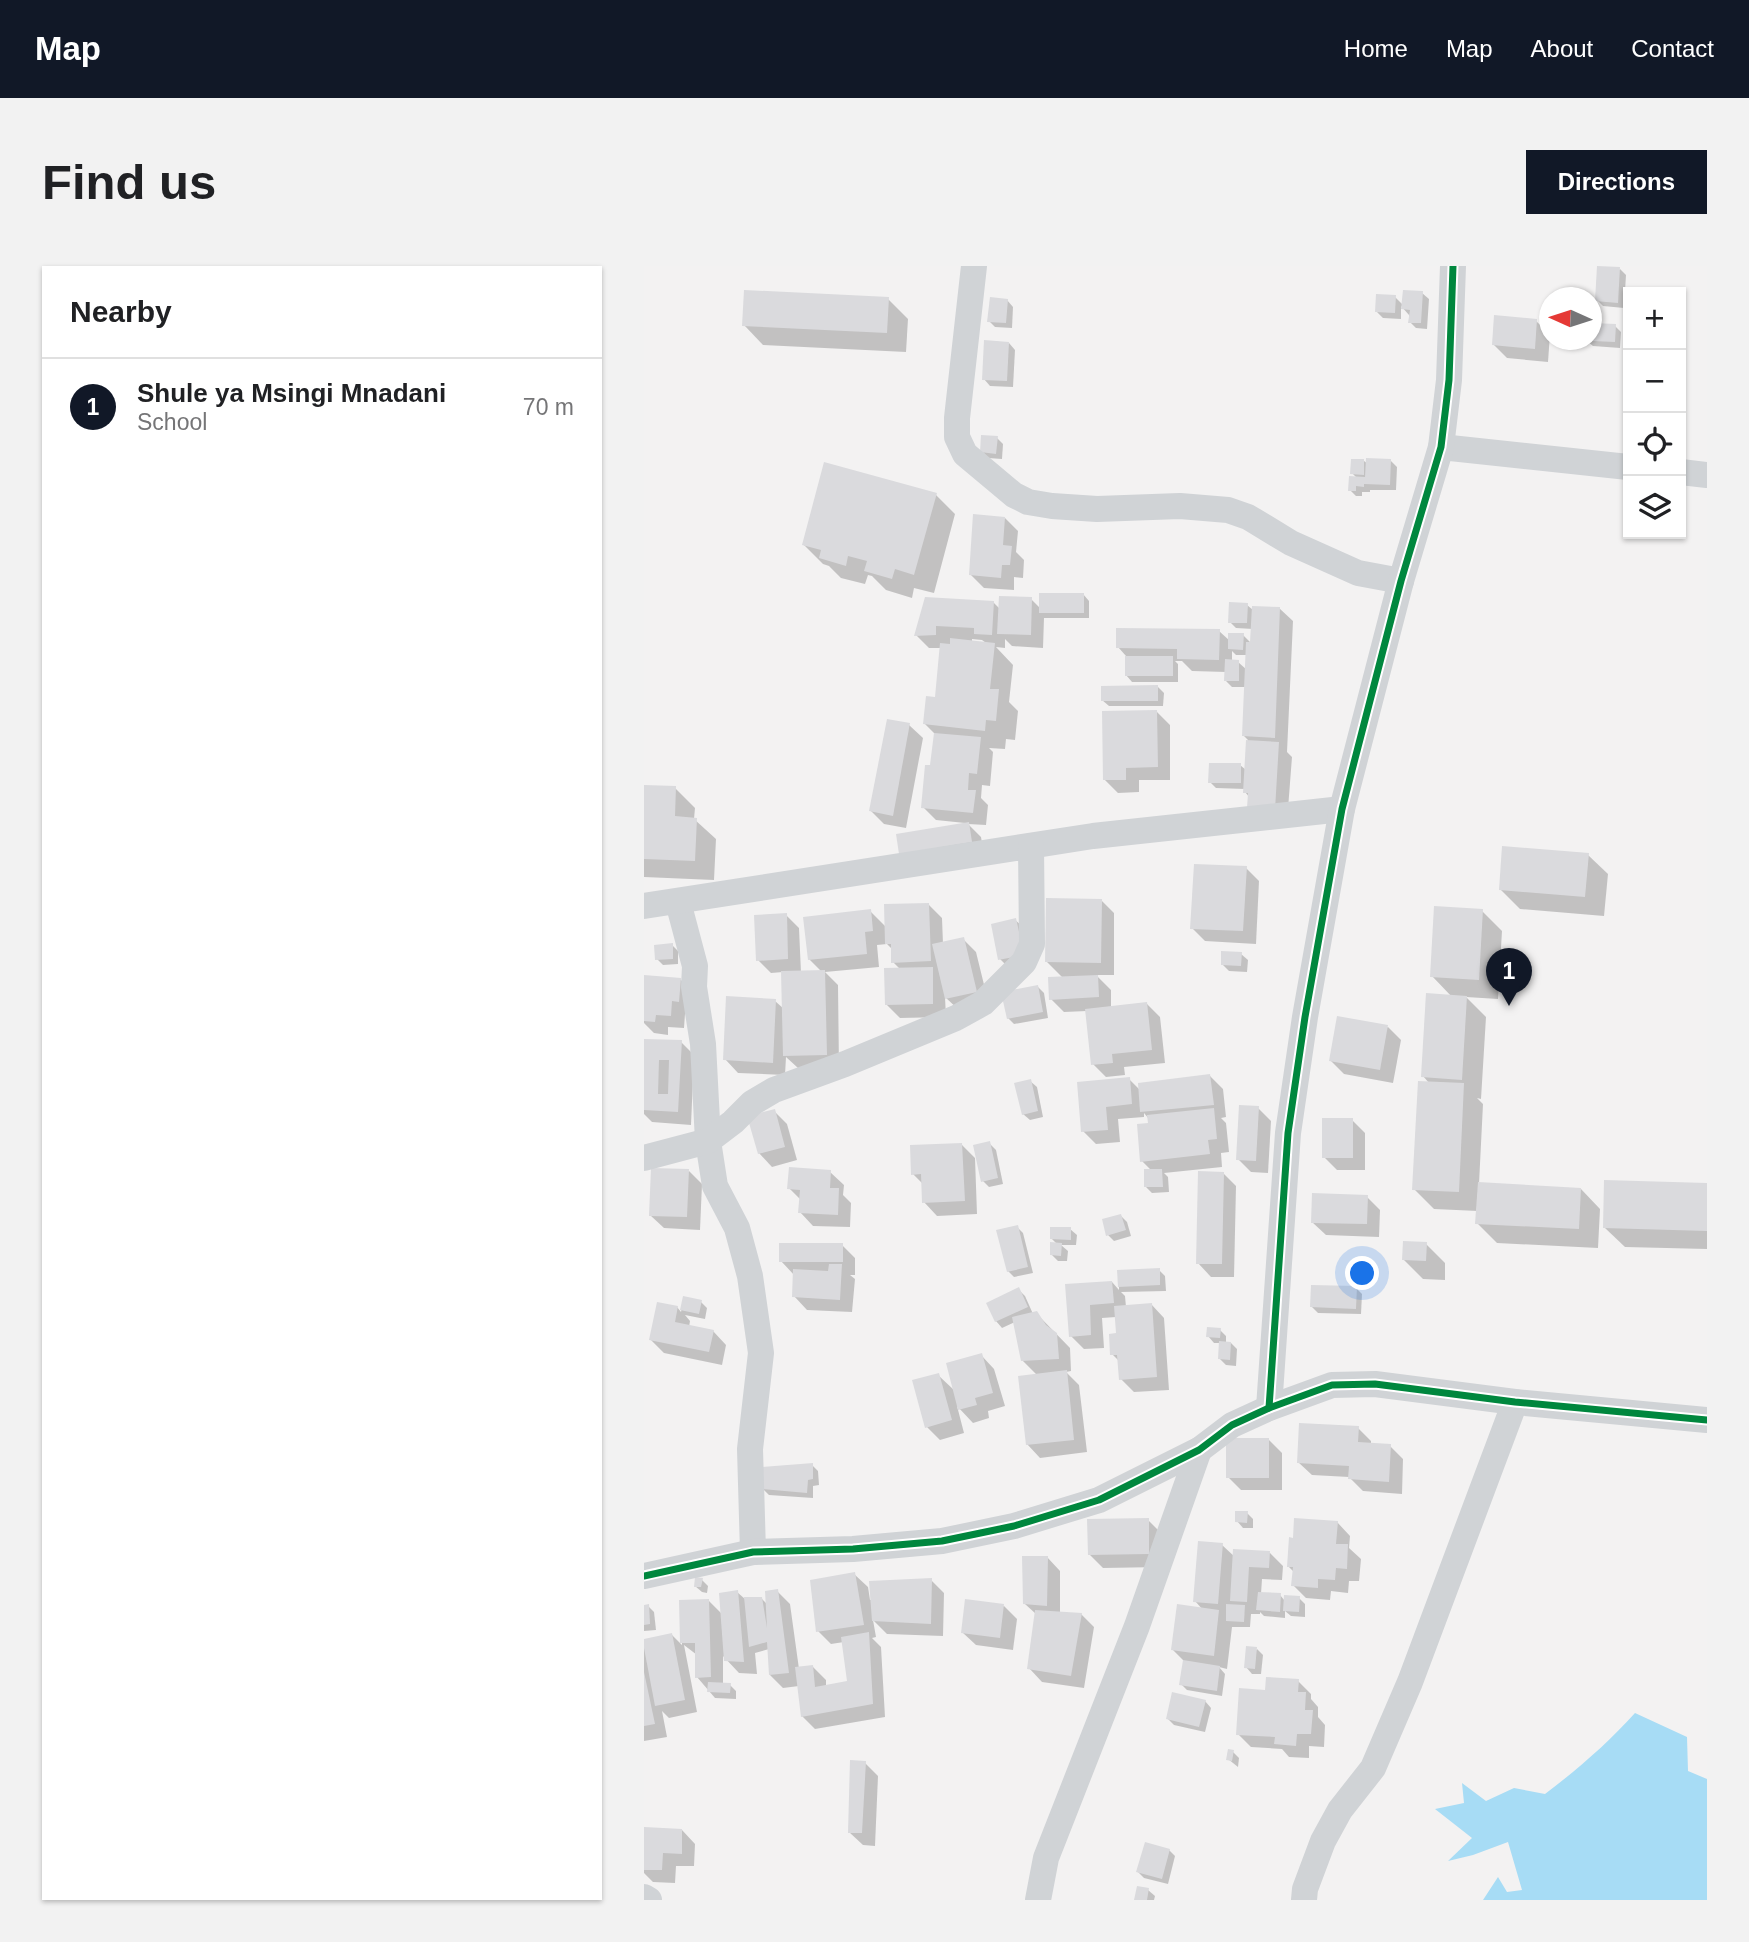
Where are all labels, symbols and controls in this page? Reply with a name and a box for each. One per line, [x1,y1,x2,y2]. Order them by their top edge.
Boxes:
text: Map [35,30,101,67]
text: Home [1344,35,1408,62]
text: Map [1446,35,1493,62]
text: About [1531,35,1593,62]
text: Contact [1631,35,1714,62]
button: Directions [1526,150,1707,214]
text: Find us [42,155,216,209]
north arrow [1539,287,1602,350]
map controls [1623,287,1686,539]
button: + [1623,287,1686,350]
text: Nearby [70,295,172,328]
button: − [1623,350,1686,413]
text: Shule ya Msingi Mnadani [137,378,446,408]
text: 1 [87,394,99,420]
text: 70 m [523,394,574,420]
text: School [137,409,207,435]
button: locate [1623,413,1686,476]
button: layers [1623,476,1686,539]
pin: 1 [1486,948,1532,1006]
your location [1345,1256,1379,1290]

